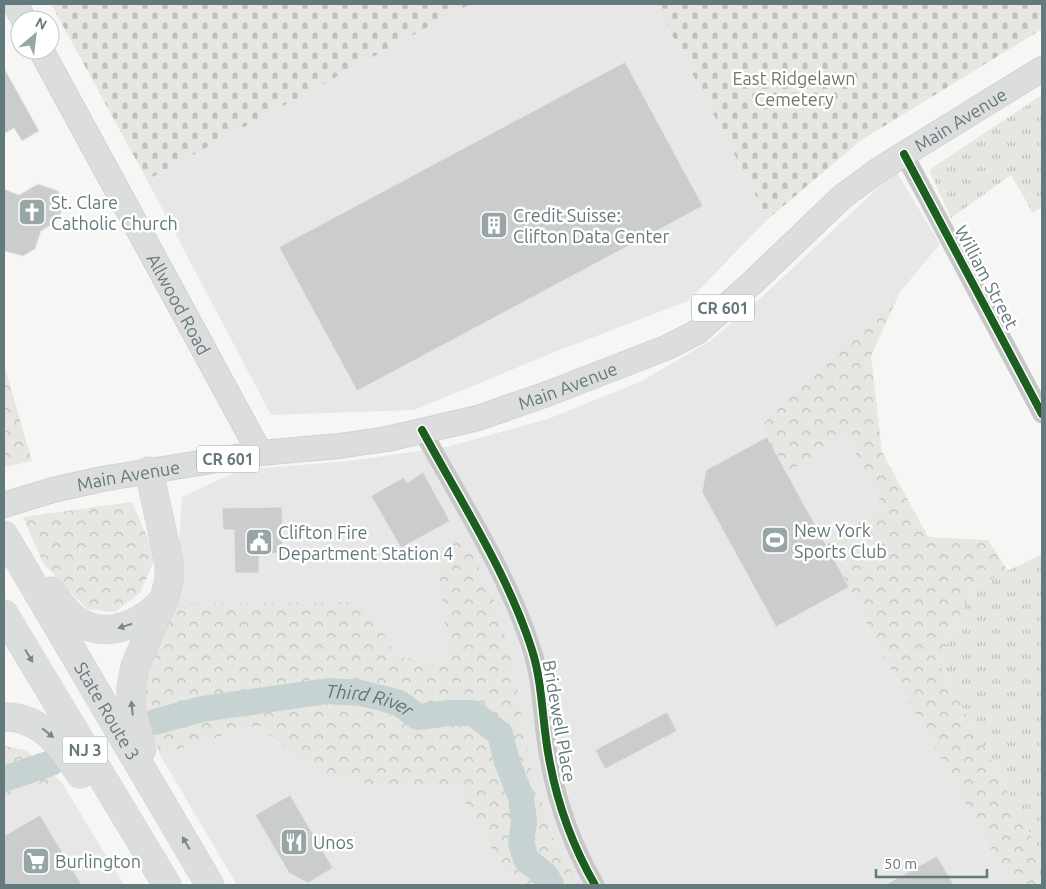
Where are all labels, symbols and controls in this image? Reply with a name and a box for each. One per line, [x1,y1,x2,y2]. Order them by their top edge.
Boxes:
north arrow [10,10,60,60]
text: N [33,14,49,33]
park label: East Ridgelawn Cemetery [733,68,856,109]
street label: Main Avenue [911,84,1010,155]
place label: St. Clare Catholic Church [51,192,178,233]
church icon: St. Clare Catholic Church [17,197,47,227]
place label: Credit Suisse: Clifton Data Center [513,205,670,246]
building icon: Credit Suisse: Clifton Data Center [479,210,509,240]
street label: William Street [951,222,1023,332]
street label: Allwood Road [143,250,215,358]
road number: CR 601 [692,294,754,322]
street label: Main Avenue [515,358,620,413]
road number: CR 601 [197,446,259,472]
street label: Main Avenue [75,456,181,494]
place label: New York Sports Club [794,520,887,561]
place label: Clifton Fire Department Station 4 [278,522,454,563]
sports icon: New York Sports Club [760,525,790,555]
public building icon: Clifton Fire Department Station 4 [244,527,274,557]
one-way arrow [117,622,132,630]
one-way arrow [24,649,33,662]
street label: State Route 3 [71,658,144,763]
street label: Bridewell Place [539,658,581,784]
water label: Third River [325,680,419,722]
one-way arrow [128,699,136,715]
one-way arrow [42,728,55,739]
road number: NJ 3 [62,736,108,764]
restaurant icon: Unos [279,827,309,857]
place label: Unos [313,832,354,852]
one-way arrow [181,837,190,850]
supermarket icon: Burlington [21,846,51,876]
scale bar [876,846,987,878]
place label: Burlington [55,851,141,871]
text: 50 m [884,855,917,872]

